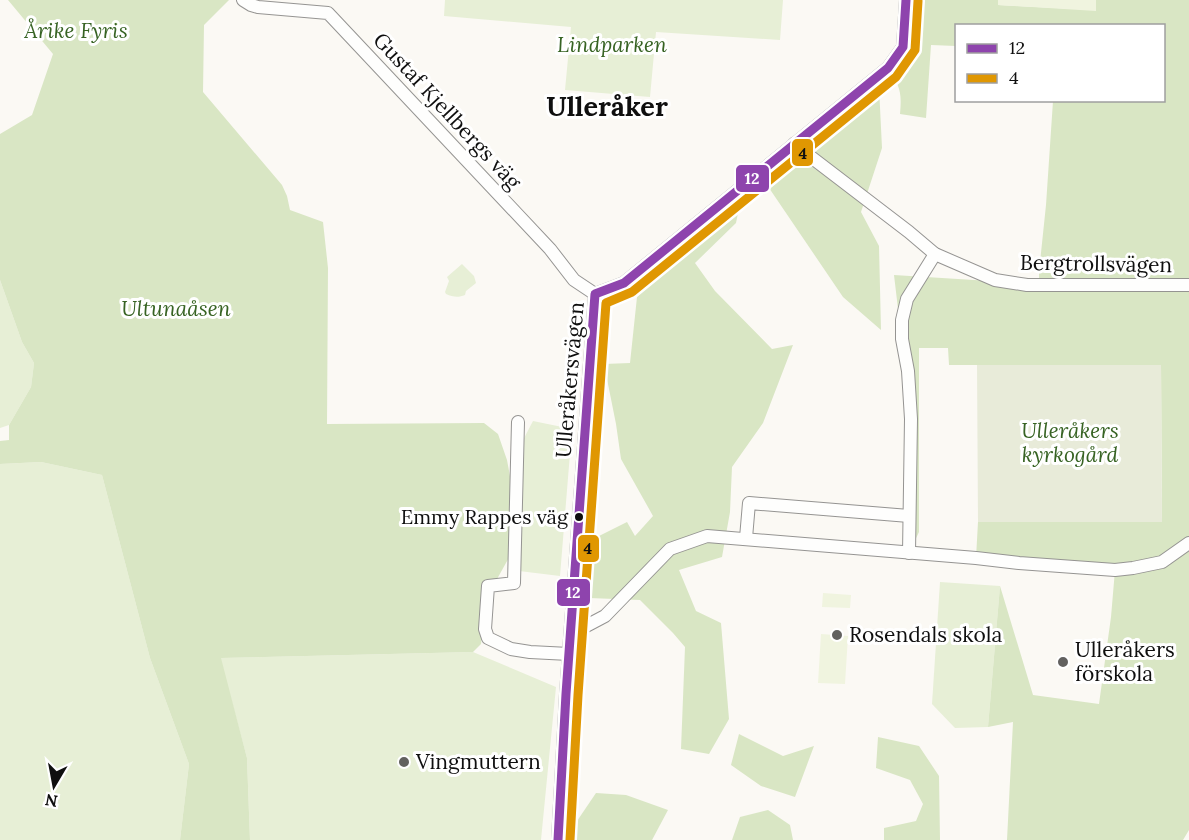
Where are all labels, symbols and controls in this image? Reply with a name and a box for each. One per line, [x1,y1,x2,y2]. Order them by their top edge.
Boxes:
park label: Årike Fyris [23,17,128,44]
legend [955,24,1165,102]
street label: Gustaf Kjellbergs väg [368,27,527,195]
park label: Lindparken [557,31,667,58]
text: 12 [1009,36,1025,59]
text: 4 [1009,66,1019,89]
district label: Ulleråker [546,89,668,123]
line badge: 4 [791,138,814,167]
text: 4 [799,143,808,163]
line badge: 12 [735,164,770,193]
text: 12 [744,168,760,188]
street label: Bergtrollsvägen [1020,249,1173,278]
park label: Ultunaåsen [121,295,231,322]
street label: Ulleråkersvägen [549,301,590,459]
park label: Ulleråkers kyrkogård [1021,417,1119,468]
place label: Emmy Rappes väg [401,504,569,529]
marker: Emmy Rappes väg [573,511,585,523]
line badge: 4 [577,534,600,563]
text: 4 [584,538,593,558]
line badge: 12 [556,578,591,607]
text: 12 [565,582,581,602]
place label: Rosendals skola [849,621,1002,648]
marker: Rosendals skola [830,628,844,642]
place label: Ulleråkers förskola [1075,636,1175,687]
marker: Ulleråkers förskola [1056,655,1070,669]
place label: Vingmuttern [415,748,541,775]
marker: Vingmuttern [397,755,411,769]
north arrow [24,756,84,816]
text: N [44,790,59,812]

